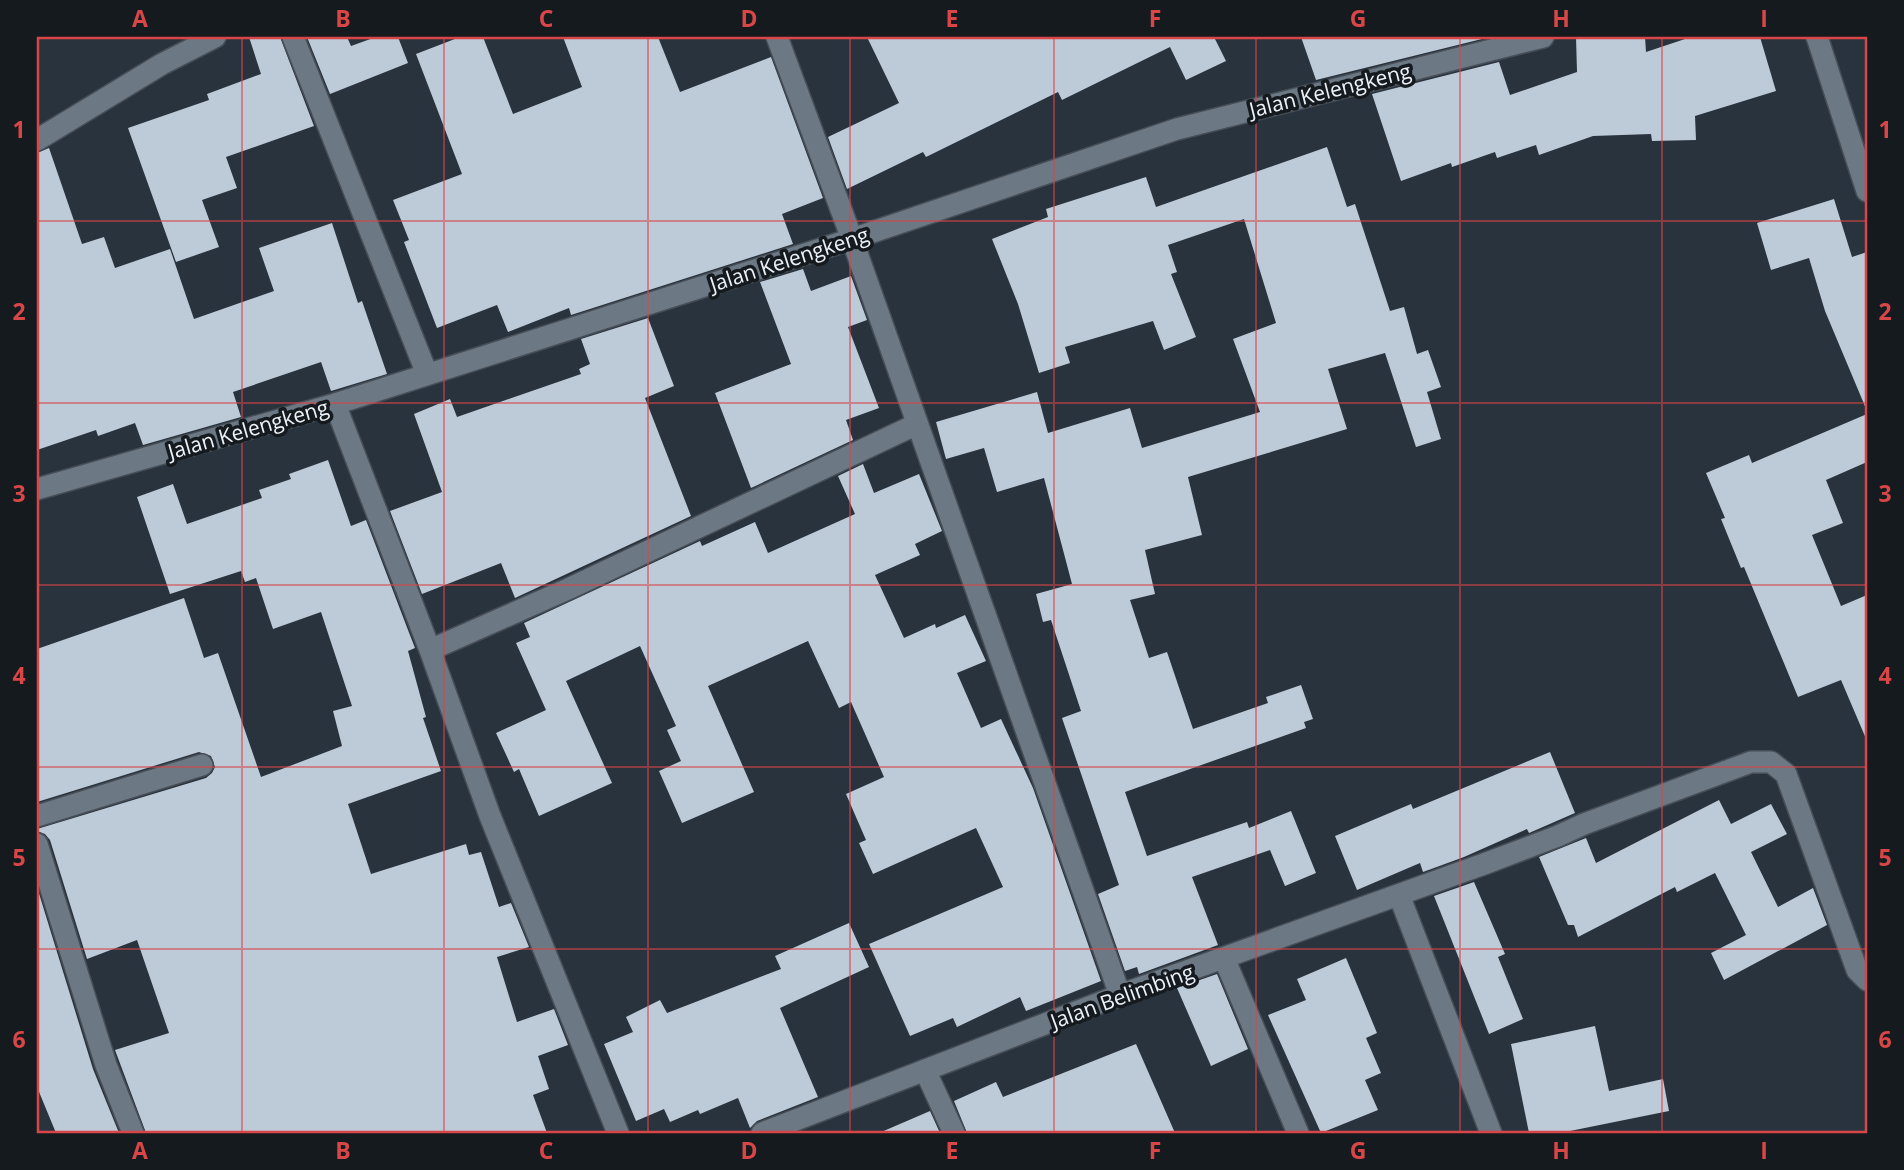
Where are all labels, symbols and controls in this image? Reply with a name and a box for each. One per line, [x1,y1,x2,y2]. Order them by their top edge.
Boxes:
text: A [132,2,148,34]
text: B [335,2,351,34]
text: C [539,2,553,34]
text: D [740,2,758,34]
text: E [946,2,958,34]
text: F [1149,2,1161,34]
text: G [1350,2,1366,34]
text: H [1552,2,1570,34]
text: I [1760,2,1768,34]
street label: Jalan Kelengkeng [1244,56,1414,124]
text: 1 [12,113,26,145]
text: 1 [1878,113,1892,145]
street label: Jalan Kelengkeng [704,220,872,299]
text: 2 [12,295,26,327]
text: 2 [1878,295,1892,327]
street label: Jalan Kelengkeng [163,393,332,466]
text: 3 [12,477,26,509]
text: 3 [1878,477,1892,509]
text: 4 [12,659,26,691]
text: 4 [1878,659,1892,691]
text: 5 [12,841,26,873]
text: 5 [1878,841,1892,873]
street label: Jalan Belimbing [1045,957,1197,1036]
text: 6 [12,1023,26,1055]
text: 6 [1878,1023,1892,1055]
text: A [132,1134,148,1166]
text: B [335,1134,351,1166]
text: C [539,1134,553,1166]
text: D [740,1134,758,1166]
text: E [946,1134,958,1166]
text: F [1149,1134,1161,1166]
text: G [1350,1134,1366,1166]
text: H [1552,1134,1570,1166]
text: I [1760,1134,1768,1166]

